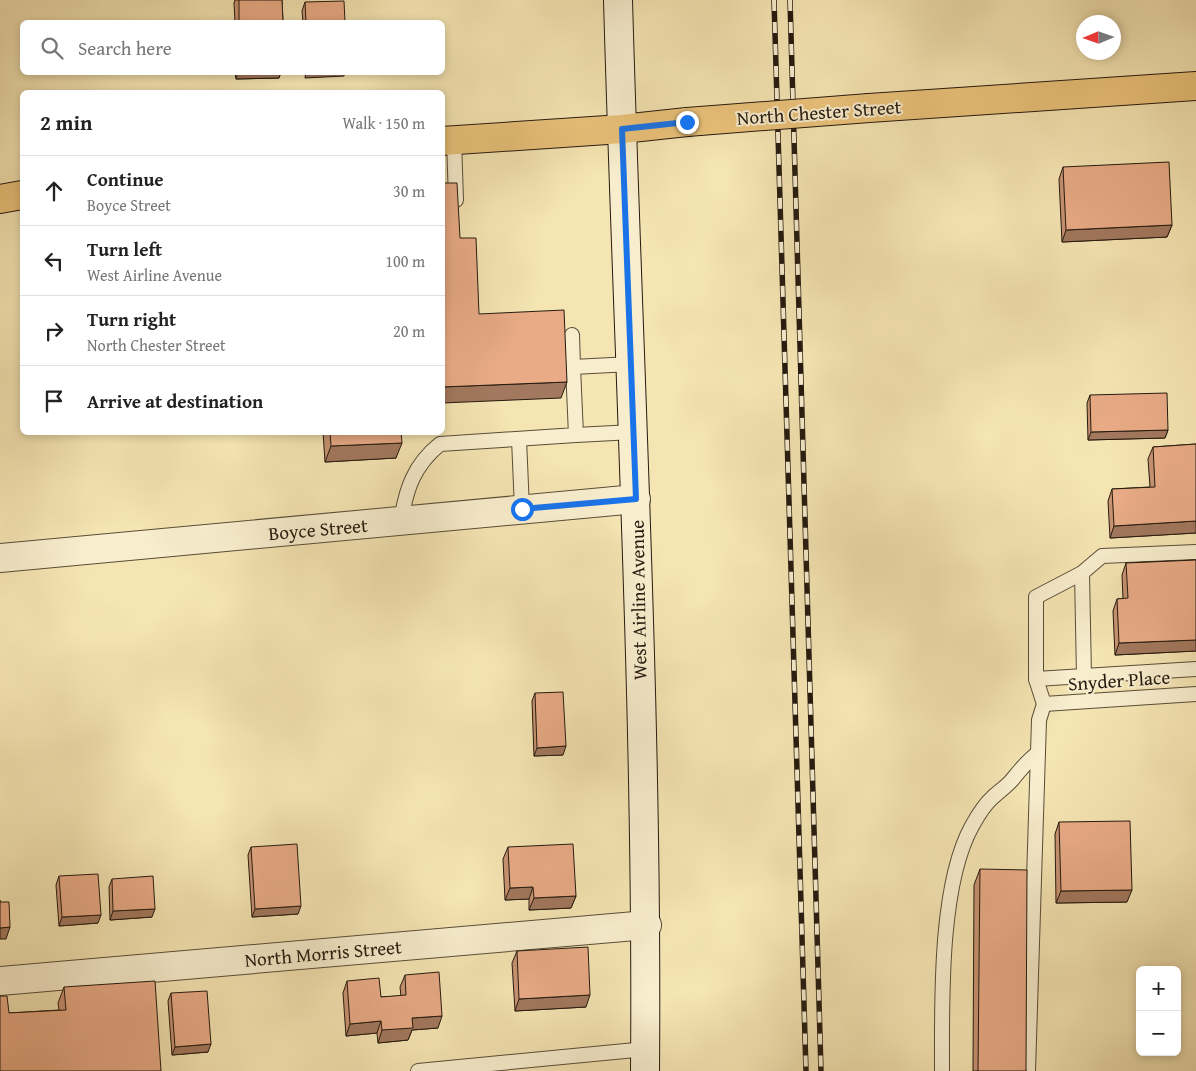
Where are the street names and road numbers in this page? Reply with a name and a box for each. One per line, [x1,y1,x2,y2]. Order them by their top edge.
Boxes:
street label: North Chester Street [736,92,902,132]
street label: Boyce Street [267,511,369,547]
street label: West Airline Avenue [623,520,653,680]
street label: Snyder Place [1067,662,1171,698]
street label: North Morris Street [243,932,403,974]

